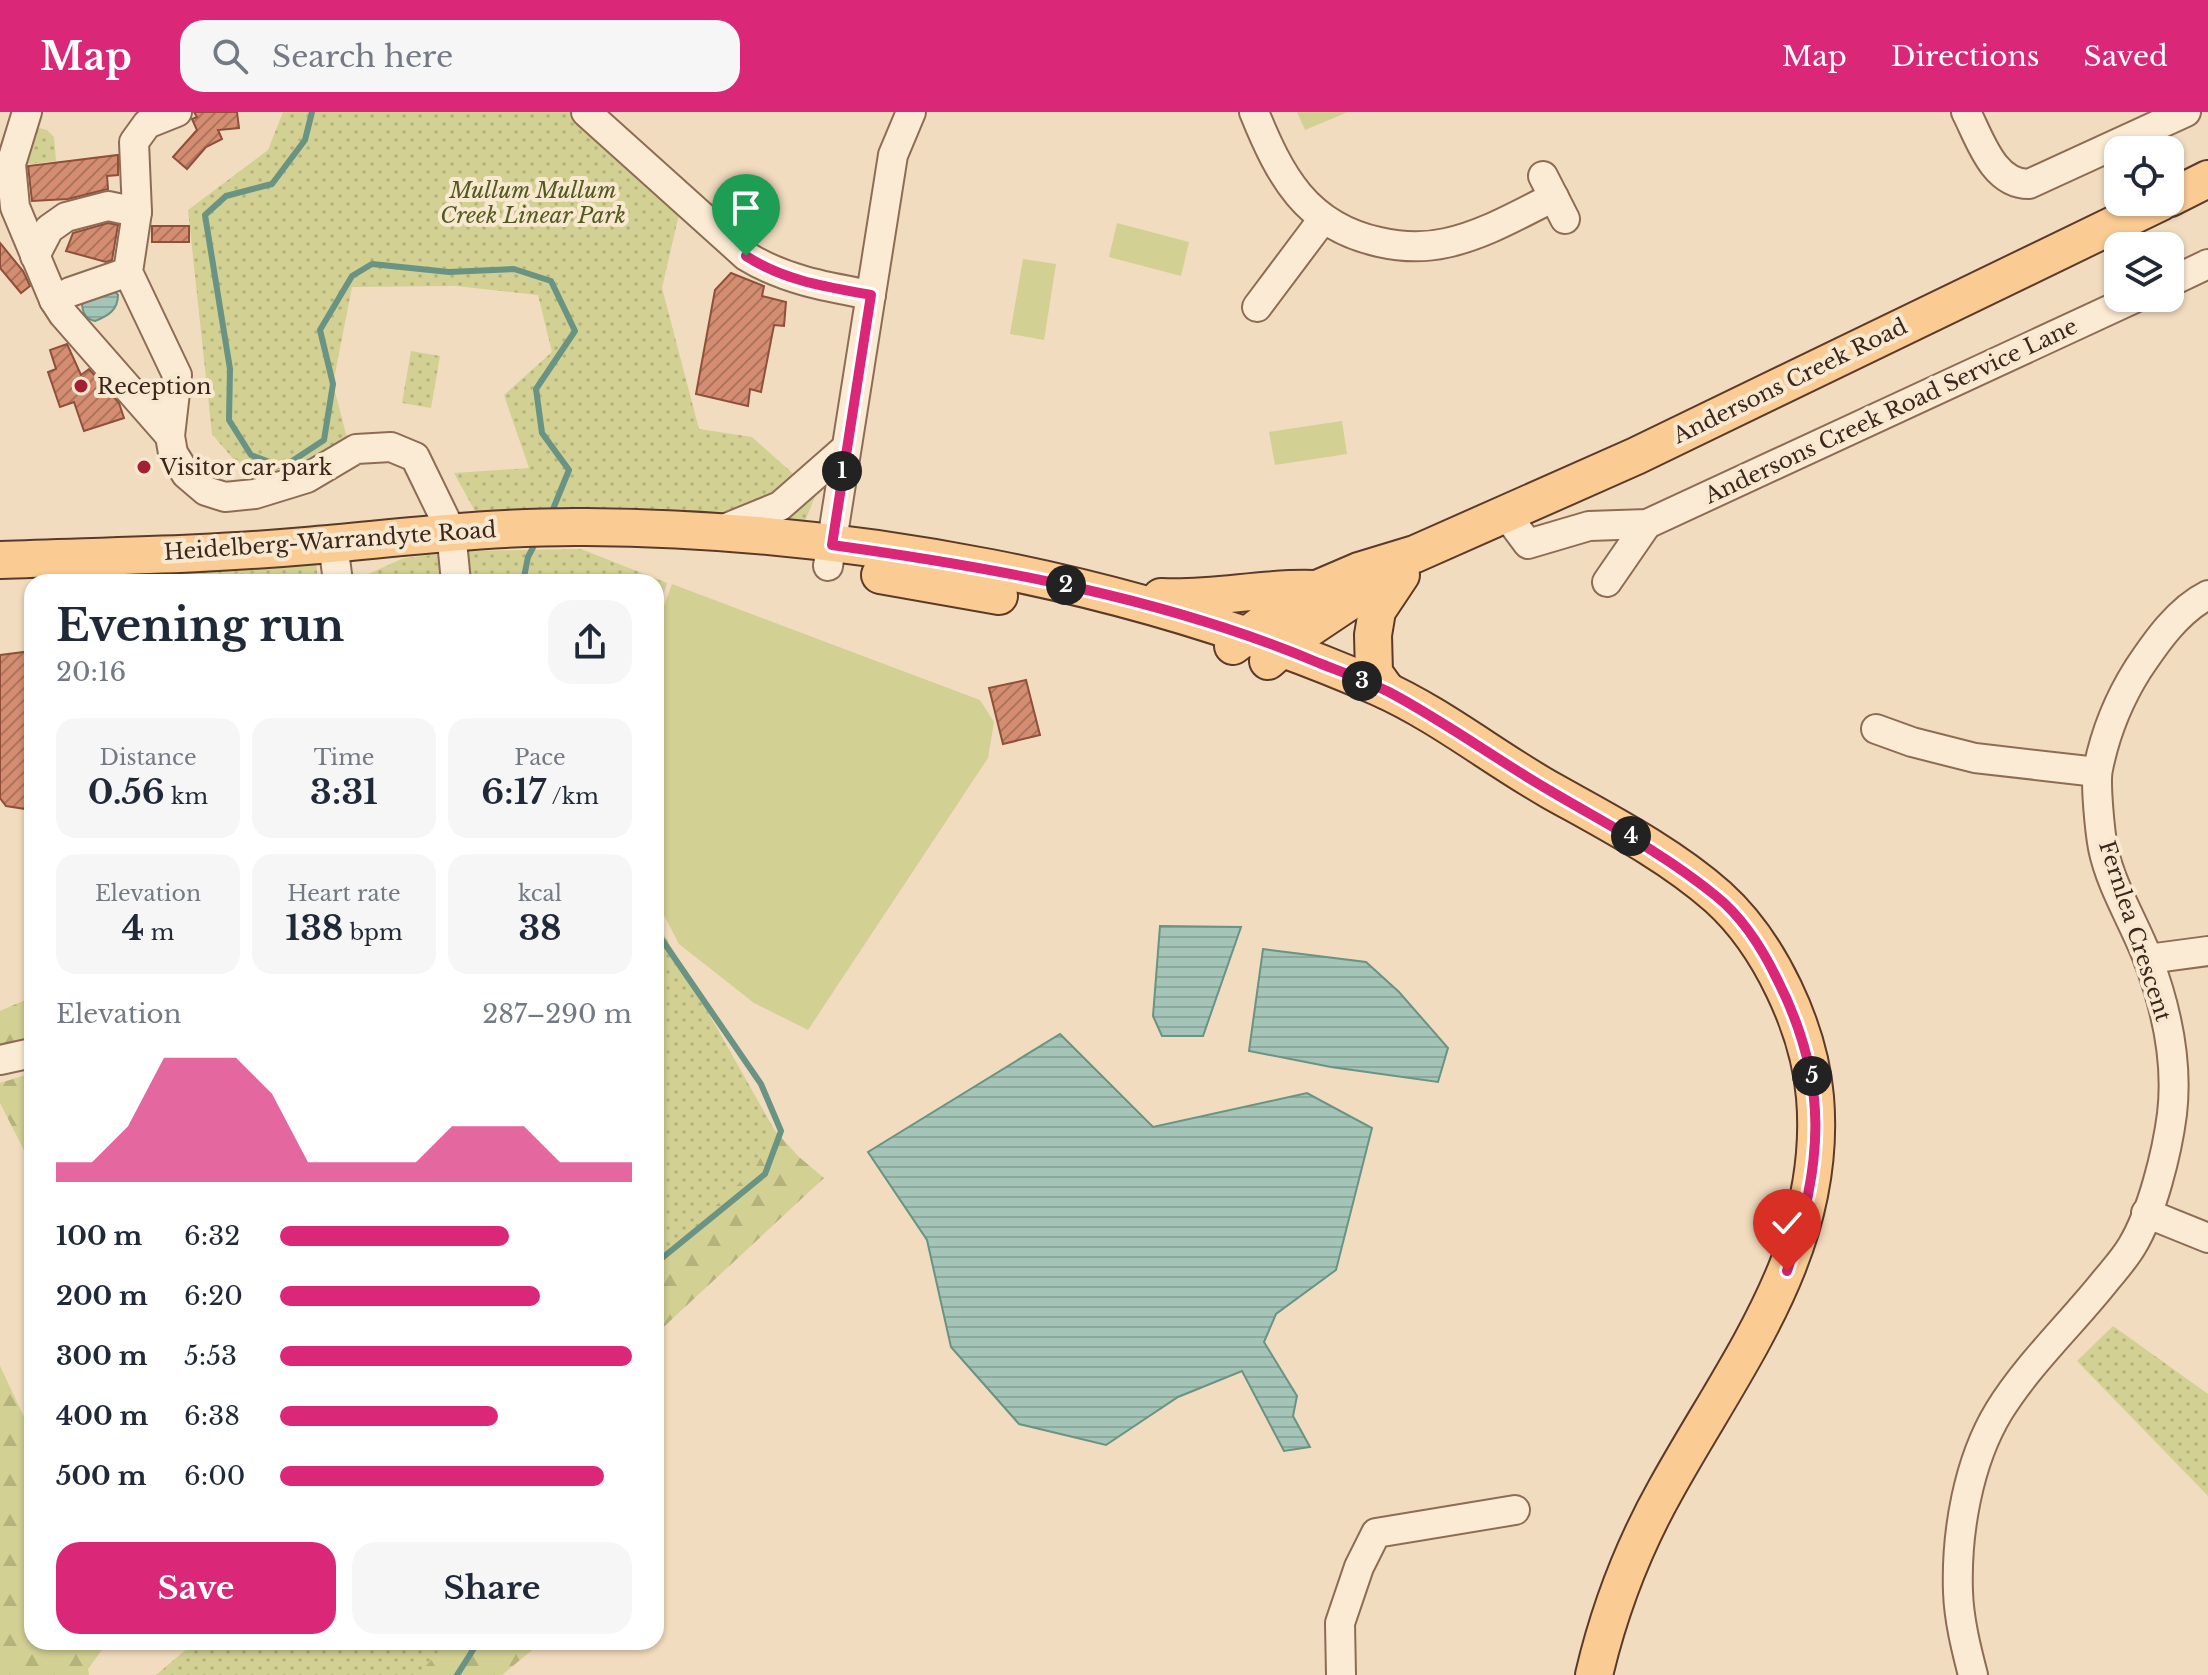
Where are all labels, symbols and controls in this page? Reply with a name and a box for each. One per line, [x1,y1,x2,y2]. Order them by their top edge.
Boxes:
search box [180,20,740,92]
text: Map [40,33,132,80]
icon: search [208,34,252,78]
text: Search here [272,38,453,75]
text: Map [1782,39,1847,74]
text: Directions [1891,39,2040,74]
text: Saved [2084,39,2168,74]
map controls [2104,136,2184,312]
button: locate [2104,136,2184,216]
pin [712,174,780,256]
park label: Mullum Mullum Creek Linear Park [440,177,626,229]
icon: arrive [724,186,768,230]
button: layers [2104,232,2184,312]
street label: Andersons Creek Road [1668,312,1912,450]
street label: Andersons Creek Road Service Lane [1699,312,2082,510]
place label: Reception [97,373,212,400]
marker: Reception [72,377,90,395]
pin: 1 [822,451,862,491]
place label: Visitor car park [159,454,333,481]
text: 1 [837,457,847,484]
marker: Visitor car park [135,458,153,476]
street label: Heidelberg-Warrandyte Road [163,516,497,566]
pin: 2 [1046,565,1086,605]
text: 2 [1059,571,1073,598]
text: Evening run [56,598,344,653]
button: share [548,600,632,684]
text: 20:16 [56,656,126,688]
pin: 3 [1342,661,1382,701]
text: 3 [1355,667,1369,694]
text: Distance [100,744,197,771]
text: Time [314,744,374,771]
text: Pace [514,744,566,771]
text: 0.56 [88,771,165,813]
text: 3:31 [310,771,378,813]
text: 6:17 [481,771,546,813]
text: km [165,783,208,810]
text: /km [546,783,599,810]
pin: 4 [1611,816,1651,856]
text: 4 [1624,822,1638,849]
street label: Fernlea Crescent [2093,837,2177,1025]
text: Elevation [95,880,201,907]
text: Heart rate [287,880,401,907]
text: kcal [518,880,562,907]
text: 4 [122,907,144,949]
text: 138 [285,907,343,949]
text: 38 [518,907,562,949]
text: m [144,919,174,946]
text: bpm [343,919,403,946]
text: Elevation [56,998,182,1030]
text: 287–290 m [482,998,632,1030]
pin: 5 [1792,1056,1832,1096]
text: 5 [1805,1062,1819,1089]
pin [1753,1189,1821,1271]
icon: check [1765,1201,1809,1245]
text: 100 m [56,1220,142,1252]
text: 6:32 [184,1220,240,1252]
text: 200 m [56,1280,148,1312]
text: 6:20 [184,1280,243,1312]
text: 300 m [56,1340,148,1372]
text: 5:53 [184,1340,237,1372]
text: 400 m [56,1400,148,1432]
text: 6:38 [184,1400,240,1432]
text: 500 m [56,1460,146,1492]
text: 6:00 [184,1460,245,1492]
button: Save [56,1542,336,1634]
button: Share [352,1542,632,1634]

